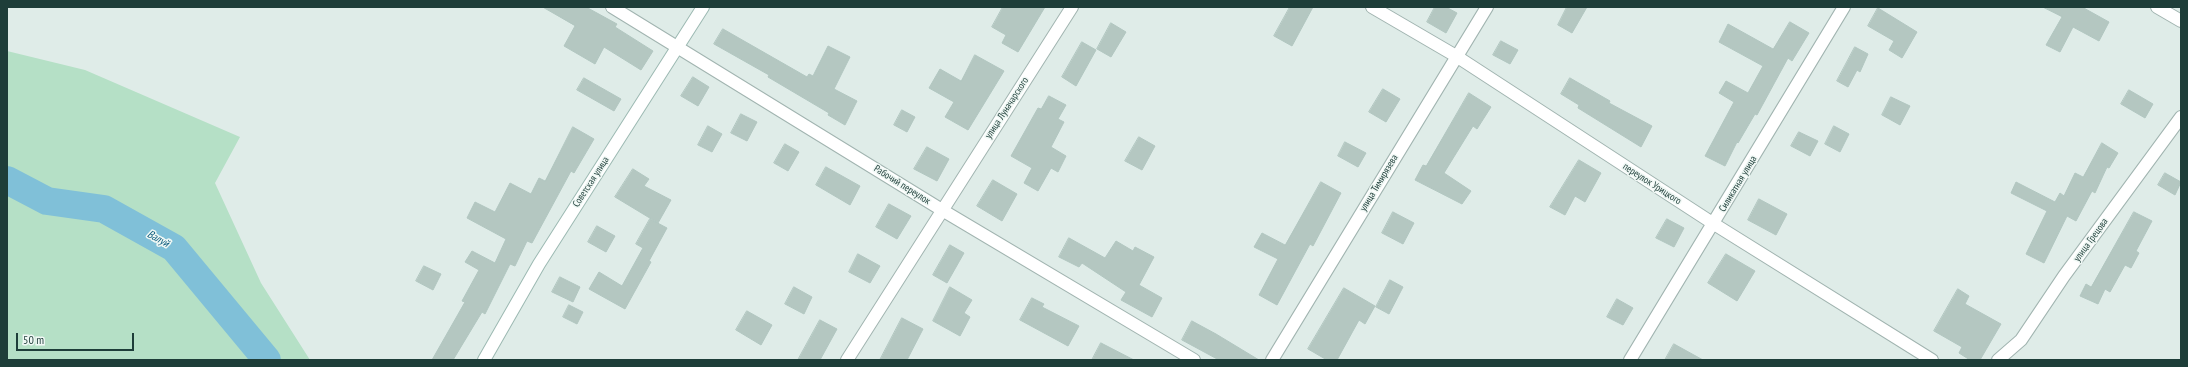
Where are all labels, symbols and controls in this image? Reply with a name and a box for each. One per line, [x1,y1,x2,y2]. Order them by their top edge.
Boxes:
street label: улица Луначарского [983,75,1031,141]
street label: улица Тимирязева [1357,152,1401,214]
street label: Советская улица [570,154,612,210]
street label: Силикатная улица [1717,154,1759,214]
street label: переулок Урицкого [1621,161,1683,207]
street label: Рабочий переулок [872,163,932,207]
street label: улица Грецова [2071,216,2111,264]
water label: Валуй [145,228,171,250]
scale bar [18,325,136,351]
text: 50 m [23,332,44,347]

